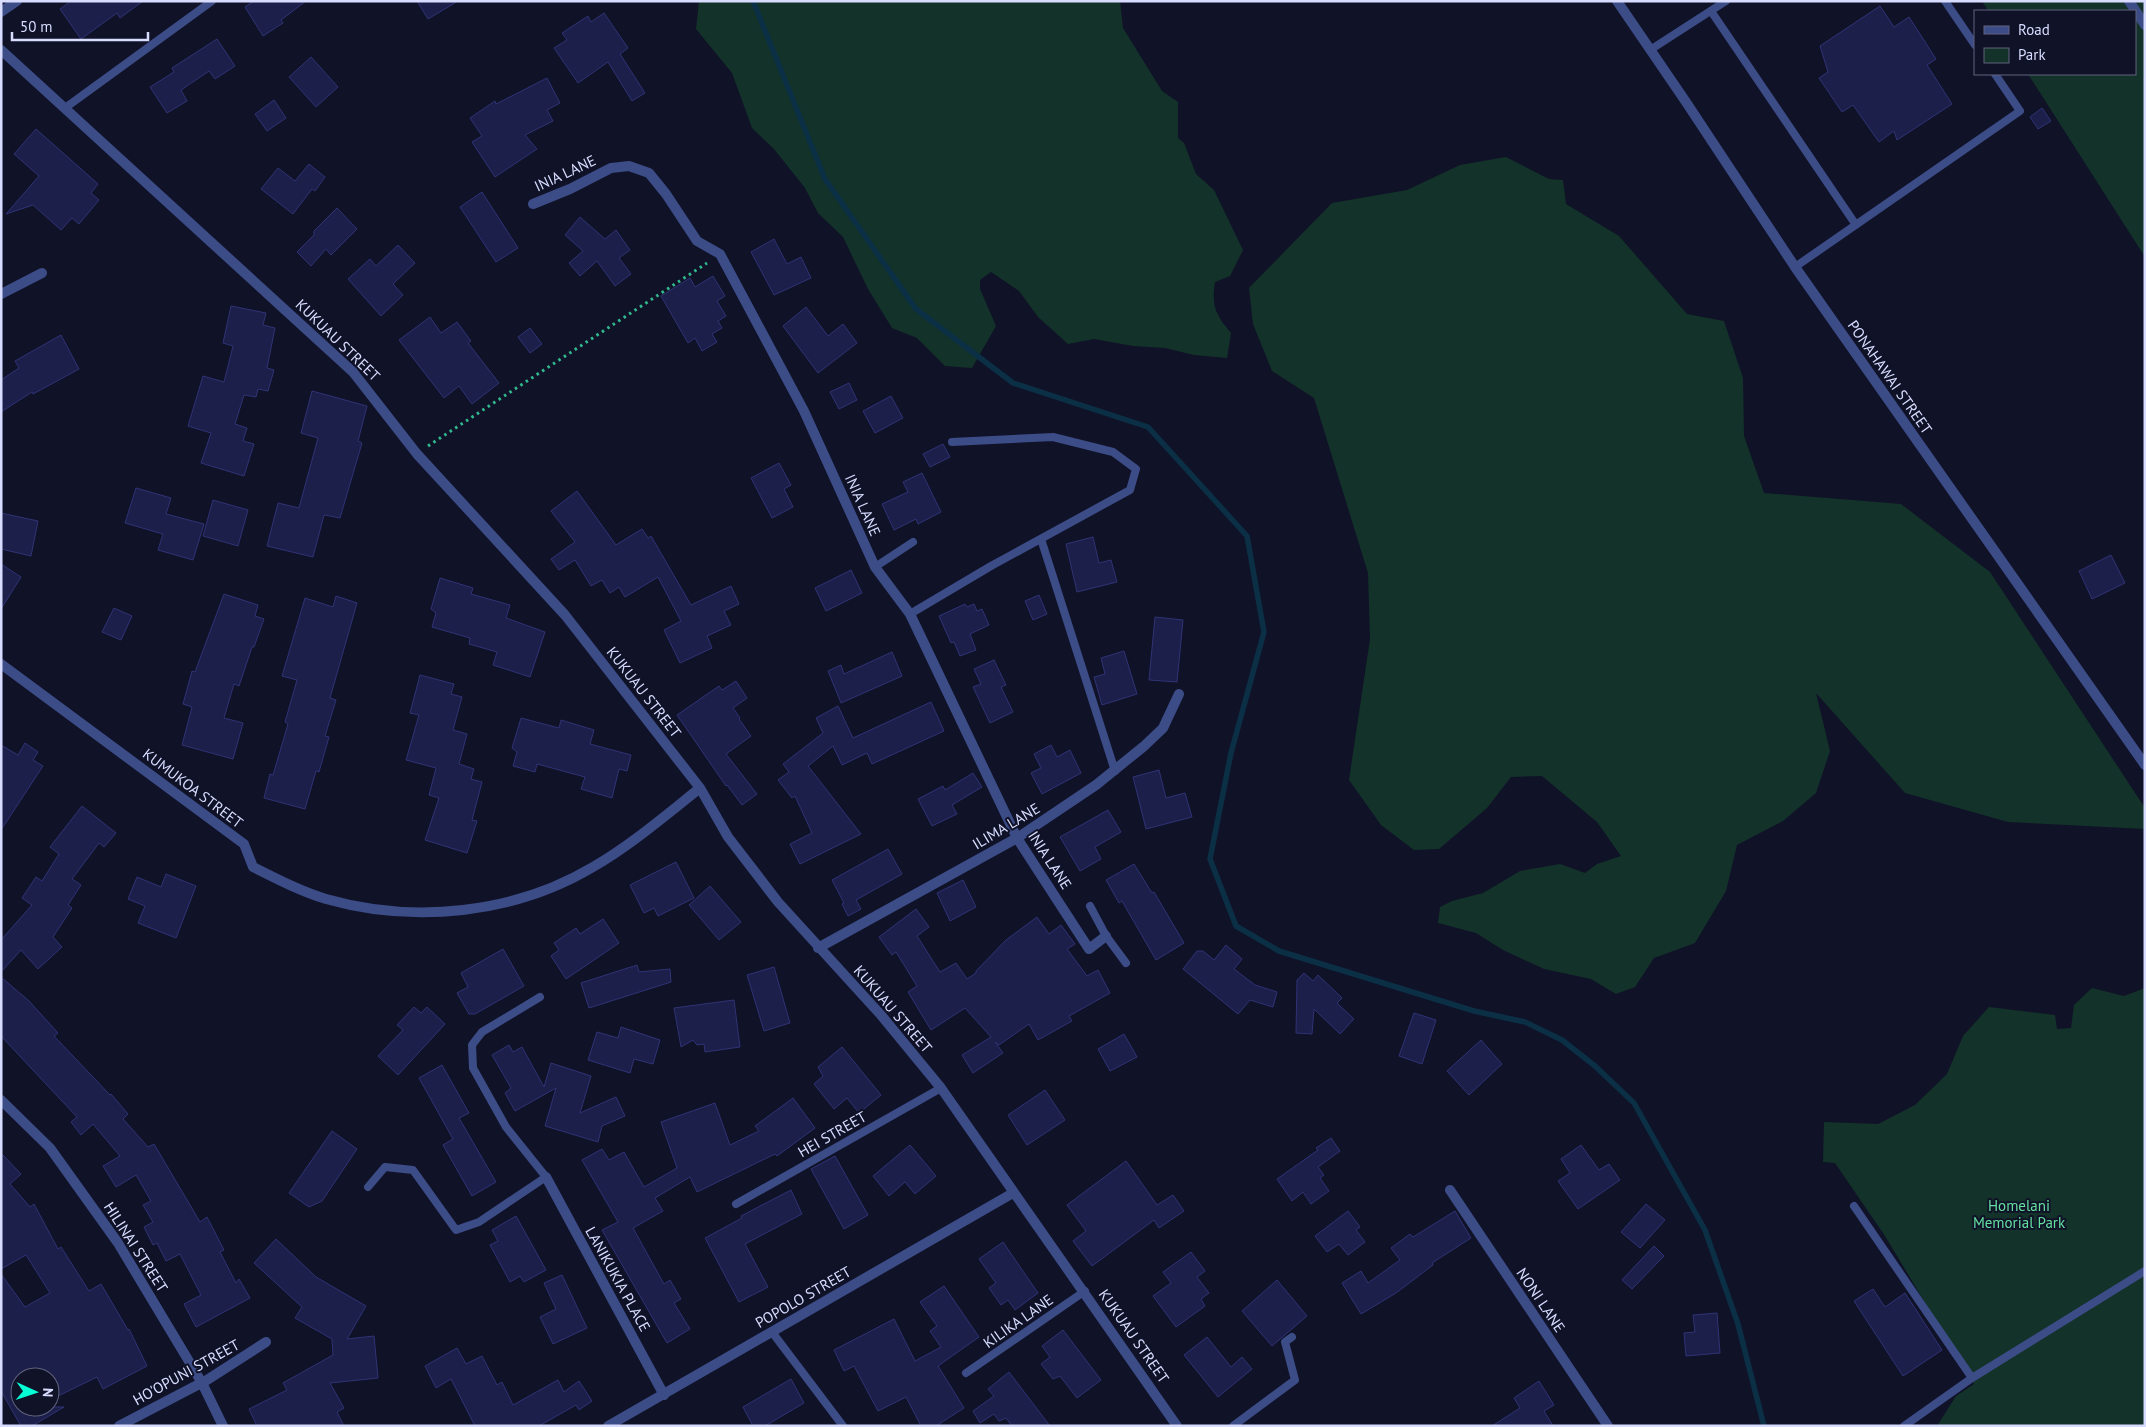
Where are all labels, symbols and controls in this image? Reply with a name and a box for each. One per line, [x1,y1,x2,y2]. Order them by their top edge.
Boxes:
scale bar [12,10,149,42]
legend [1974,10,2136,75]
text: 50 m [20,17,53,36]
text: Road [2018,20,2050,39]
text: Park [2018,45,2046,64]
street label: INIA LANE [531,150,599,196]
street label: KUKUAU STREET [292,295,385,386]
street label: PONAHAWAI STREET [1844,316,1937,438]
street label: INIA LANE [841,471,885,539]
street label: KUKUAU STREET [603,643,686,742]
street label: KUMUKOA STREET [139,744,247,832]
street label: ILIMA LANE [969,798,1043,854]
street label: INIA LANE [1024,827,1076,893]
street label: KUKUAU STREET [850,961,937,1057]
street label: HEI STREET [794,1106,870,1161]
park label: Homelani Memorial Park [1973,1196,2066,1232]
street label: HILINAI STREET [100,1198,172,1296]
street label: LANIKUKIA PLACE [581,1223,655,1335]
street label: POPOLO STREET [752,1262,855,1332]
street label: NONI LANE [1513,1264,1569,1336]
street label: KUKUAU STREET [1095,1285,1174,1387]
street label: KILIKA LANE [979,1290,1057,1352]
street label: HO'OPUNI STREET [129,1335,243,1409]
north arrow [10,1367,60,1417]
text: N [39,1388,57,1398]

